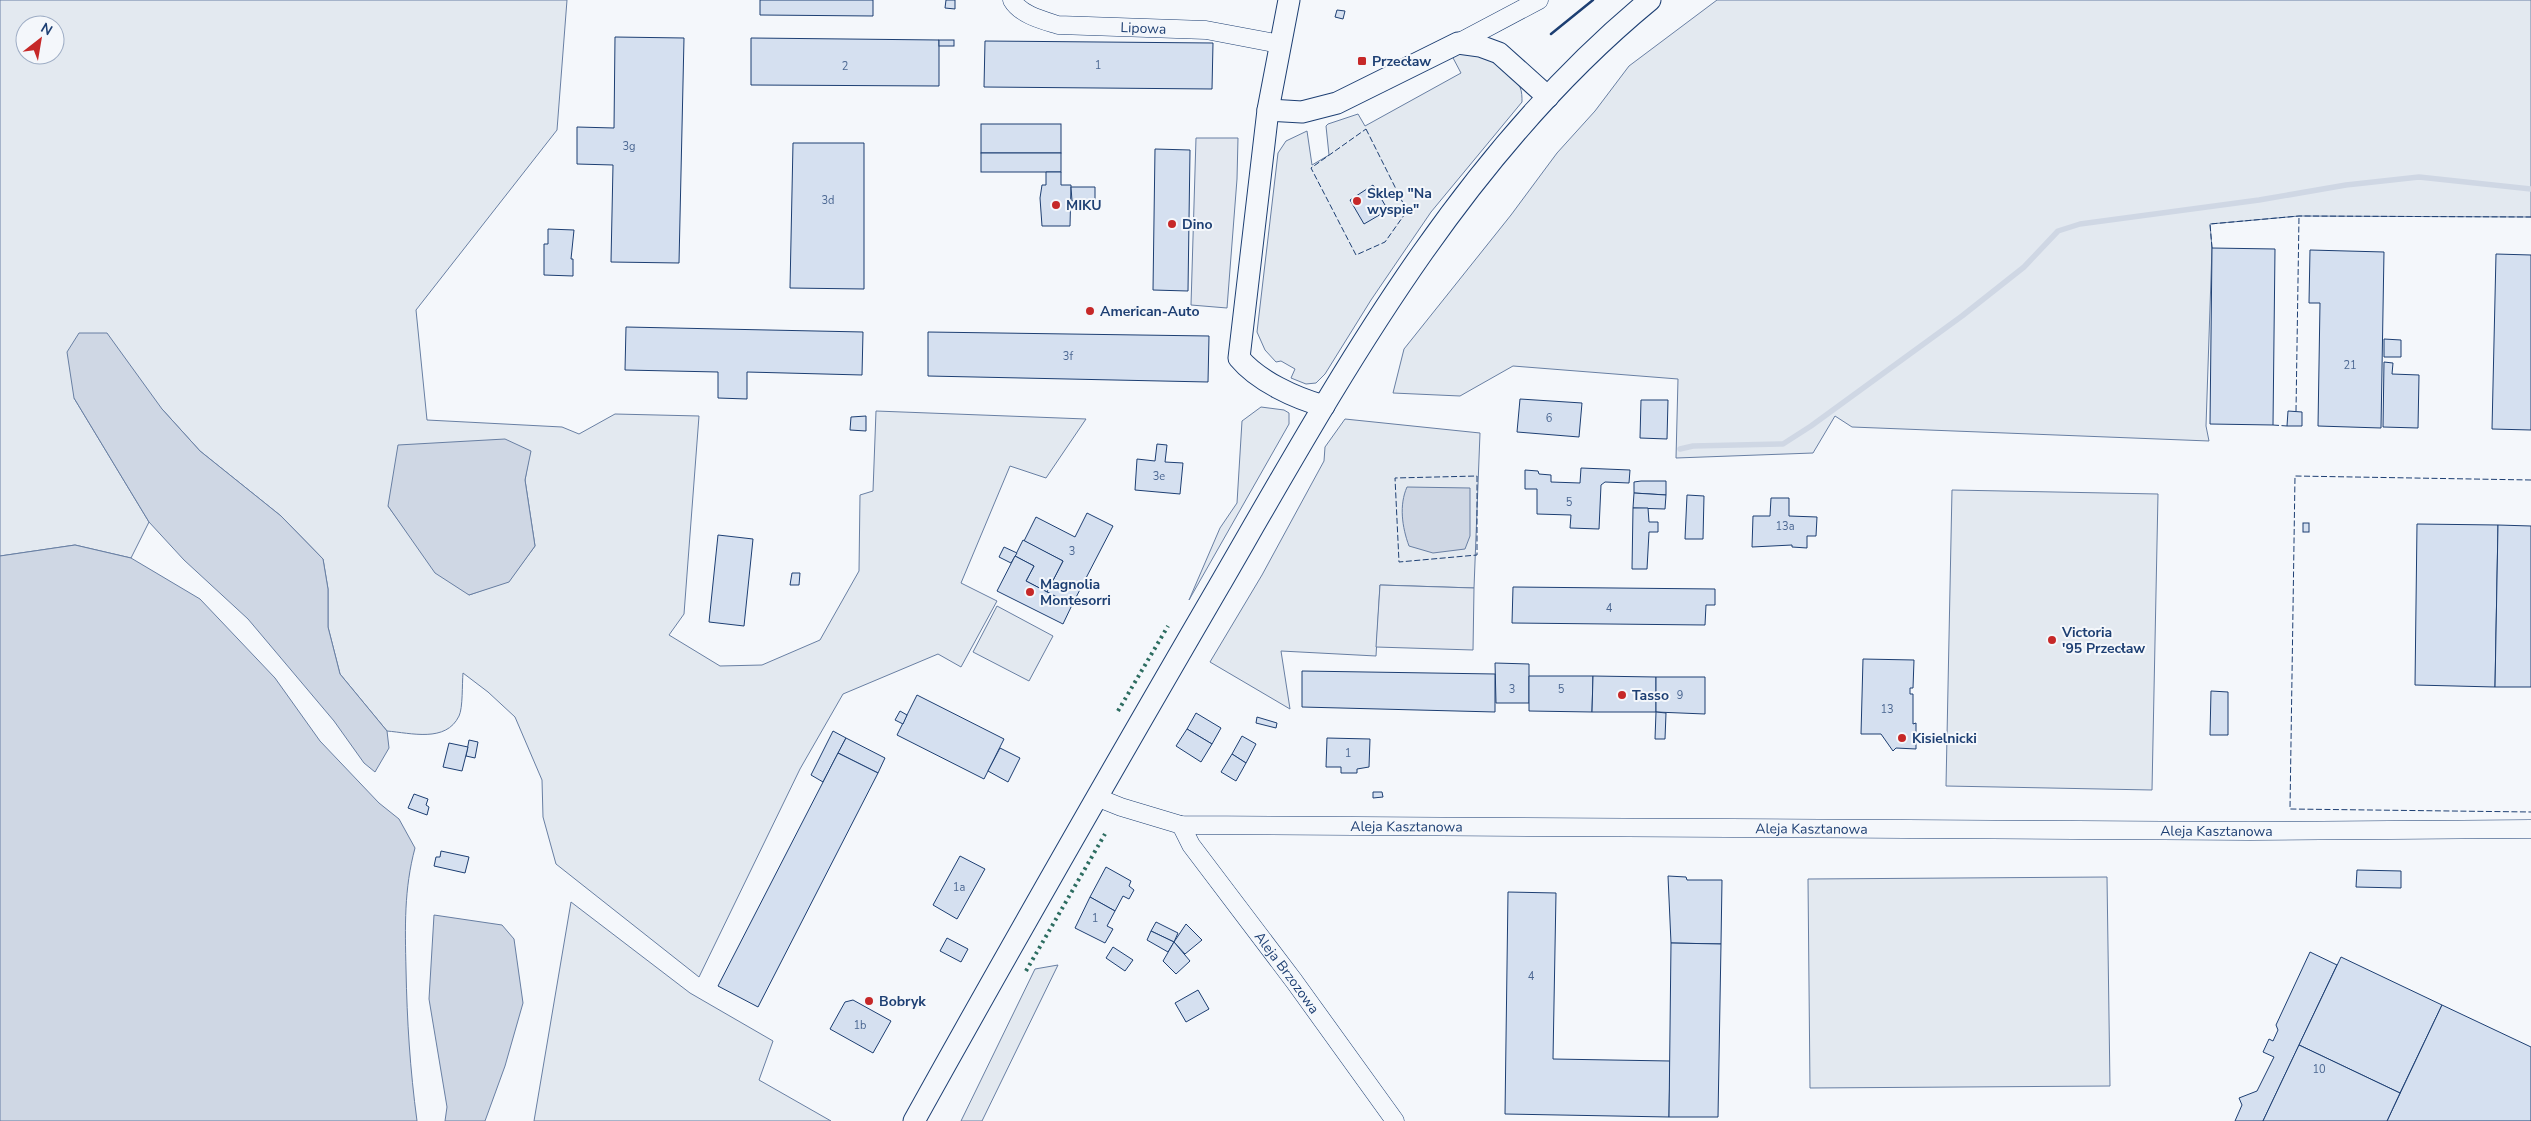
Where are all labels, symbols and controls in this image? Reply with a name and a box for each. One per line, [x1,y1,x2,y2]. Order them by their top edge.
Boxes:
north arrow [15,15,65,65]
text: N [37,18,56,40]
street label: Lipowa [1120,18,1167,38]
place label: Przecław [1372,52,1431,71]
marker: Przecław [1356,55,1368,67]
house number: 1 [1095,58,1101,73]
house number: 2 [842,59,848,74]
house number: 3g [622,139,636,154]
place label: Sklep "Na wyspie" [1367,184,1432,219]
house number: 3d [821,193,835,208]
marker: Sklep "Na wyspie" [1351,195,1363,207]
place label: MIKU [1066,196,1102,215]
marker: MIKU [1050,199,1062,211]
place label: Dino [1182,215,1213,234]
marker: Dino [1166,218,1178,230]
place label: American-Auto [1100,302,1199,321]
marker: American-Auto [1084,305,1096,317]
house number: 3f [1063,349,1073,364]
house number: 21 [2343,358,2357,373]
house number: 6 [1546,411,1553,426]
house number: 3e [1153,469,1165,484]
house number: 5 [1566,495,1573,510]
house number: 13a [1775,519,1795,534]
house number: 3 [1069,544,1075,559]
place label: Magnolia Montesorri [1040,575,1111,610]
marker: Magnolia Montesorri [1024,586,1036,598]
house number: 4 [1606,601,1613,616]
place label: Victoria '95 Przecław [2061,623,2145,658]
marker: Victoria '95 Przecław [2046,634,2058,646]
house number: 3 [1509,682,1515,697]
house number: 5 [1558,682,1565,697]
place label: Tasso [1632,686,1669,705]
house number: 9 [1677,688,1683,703]
marker: Tasso [1616,689,1628,701]
house number: 13 [1880,702,1894,717]
place label: Kisielnicki [1912,729,1977,748]
marker: Kisielnicki [1896,732,1908,744]
house number: 1 [1345,746,1351,761]
street label: Aleja Kasztanowa [1350,816,1463,836]
street label: Aleja Kasztanowa [1755,819,1868,838]
street label: Aleja Kasztanowa [2160,821,2273,841]
house number: 1a [953,880,965,895]
house number: 1 [1092,911,1098,926]
street label: Aleja Brzozowa [1250,928,1324,1017]
house number: 4 [1528,969,1535,984]
place label: Bobryk [879,992,926,1011]
marker: Bobryk [863,995,875,1007]
house number: 1b [853,1018,867,1033]
house number: 10 [2312,1062,2326,1077]

